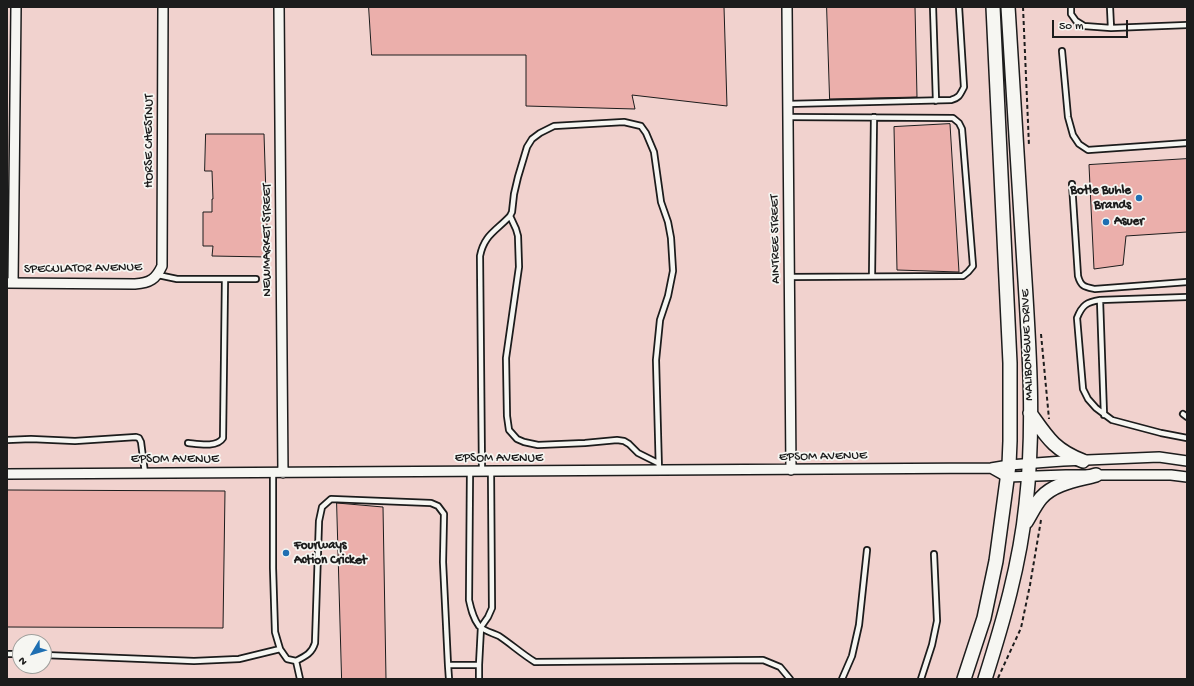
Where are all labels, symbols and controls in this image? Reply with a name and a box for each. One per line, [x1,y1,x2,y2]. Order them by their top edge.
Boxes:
scale bar [1054,12,1130,38]
text: 50 m [1059,20,1084,34]
street label: HORSE CHESTNUT [142,94,158,188]
street label: NEWMARKET STREET [260,183,276,297]
place label: Botle Buhle Brands [1070,183,1131,214]
marker: Botle Buhle Brands [1134,193,1144,203]
street label: AINTREE STREET [767,194,785,284]
place label: Asuer [1114,214,1144,230]
marker: Asuer [1101,217,1111,227]
street label: SPECULATOR AVENUE [24,260,142,278]
street label: MALIBONGWE DRIVE [1018,289,1038,401]
street label: EPSOM AVENUE [779,448,867,466]
street label: EPSOM AVENUE [455,451,543,467]
street label: EPSOM AVENUE [131,452,219,468]
place label: Fourways Action Cricket [294,538,367,569]
marker: Fourways Action Cricket [281,548,291,558]
north arrow [12,634,52,674]
text: N [16,654,30,667]

